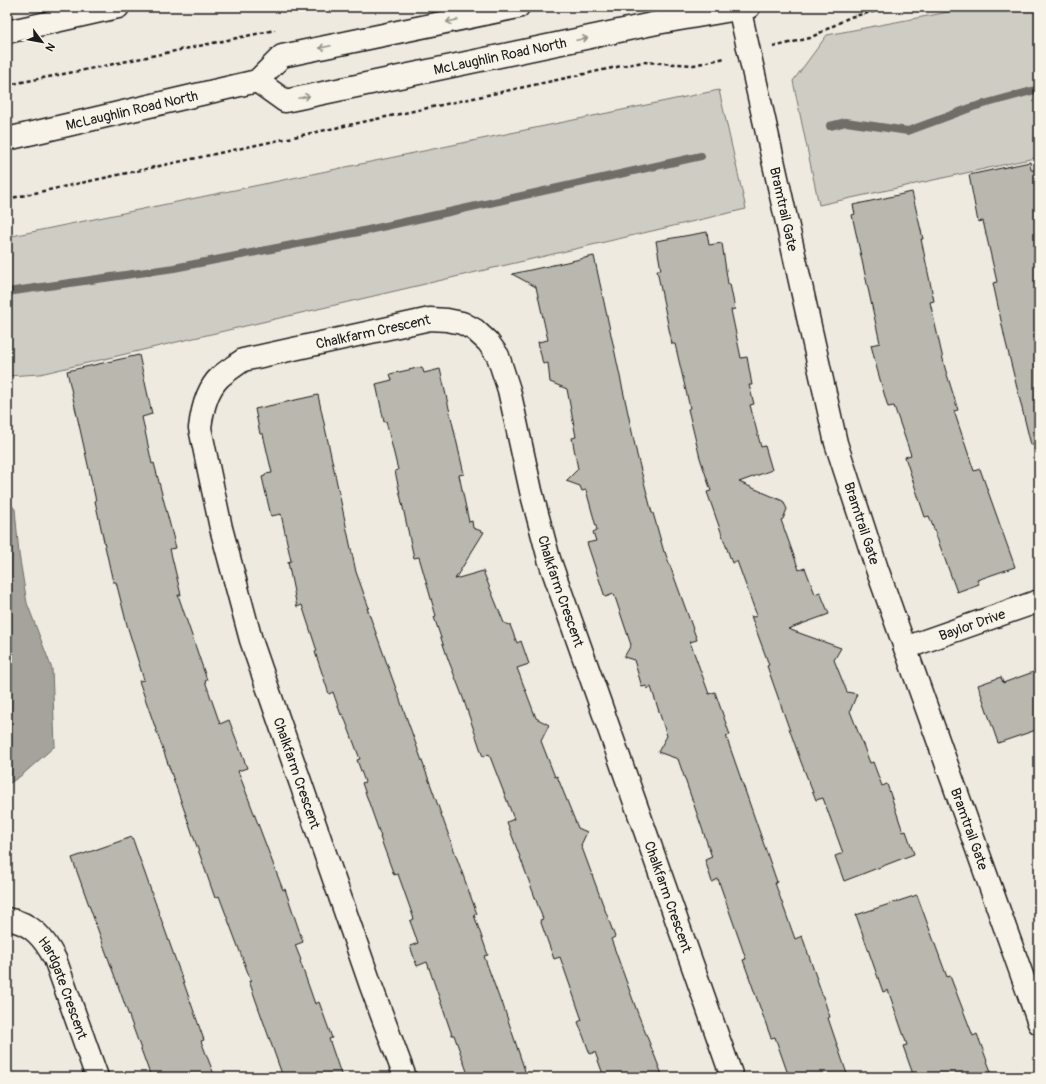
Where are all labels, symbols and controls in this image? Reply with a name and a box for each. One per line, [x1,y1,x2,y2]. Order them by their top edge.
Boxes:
one-way arrow [446,17,459,25]
north arrow [22,22,62,62]
street label: McLaughlin Road North [432,34,568,79]
one-way arrow [575,34,588,42]
text: N [42,40,58,54]
one-way arrow [319,43,332,51]
street label: McLaughlin Road North [64,87,200,134]
one-way arrow [297,92,310,100]
street label: Bramtrail Gate [766,165,801,253]
street label: Chalkfarm Crescent [314,311,432,353]
street label: Bramtrail Gate [840,480,883,567]
street label: Chalkfarm Crescent [534,534,588,650]
street label: Baylor Drive [937,605,1008,644]
street label: Chalkfarm Crescent [269,715,324,831]
street label: Bramtrail Gate [947,786,992,872]
street label: Chalkfarm Crescent [640,839,695,955]
street label: Hardgate Crescent [34,933,91,1042]

